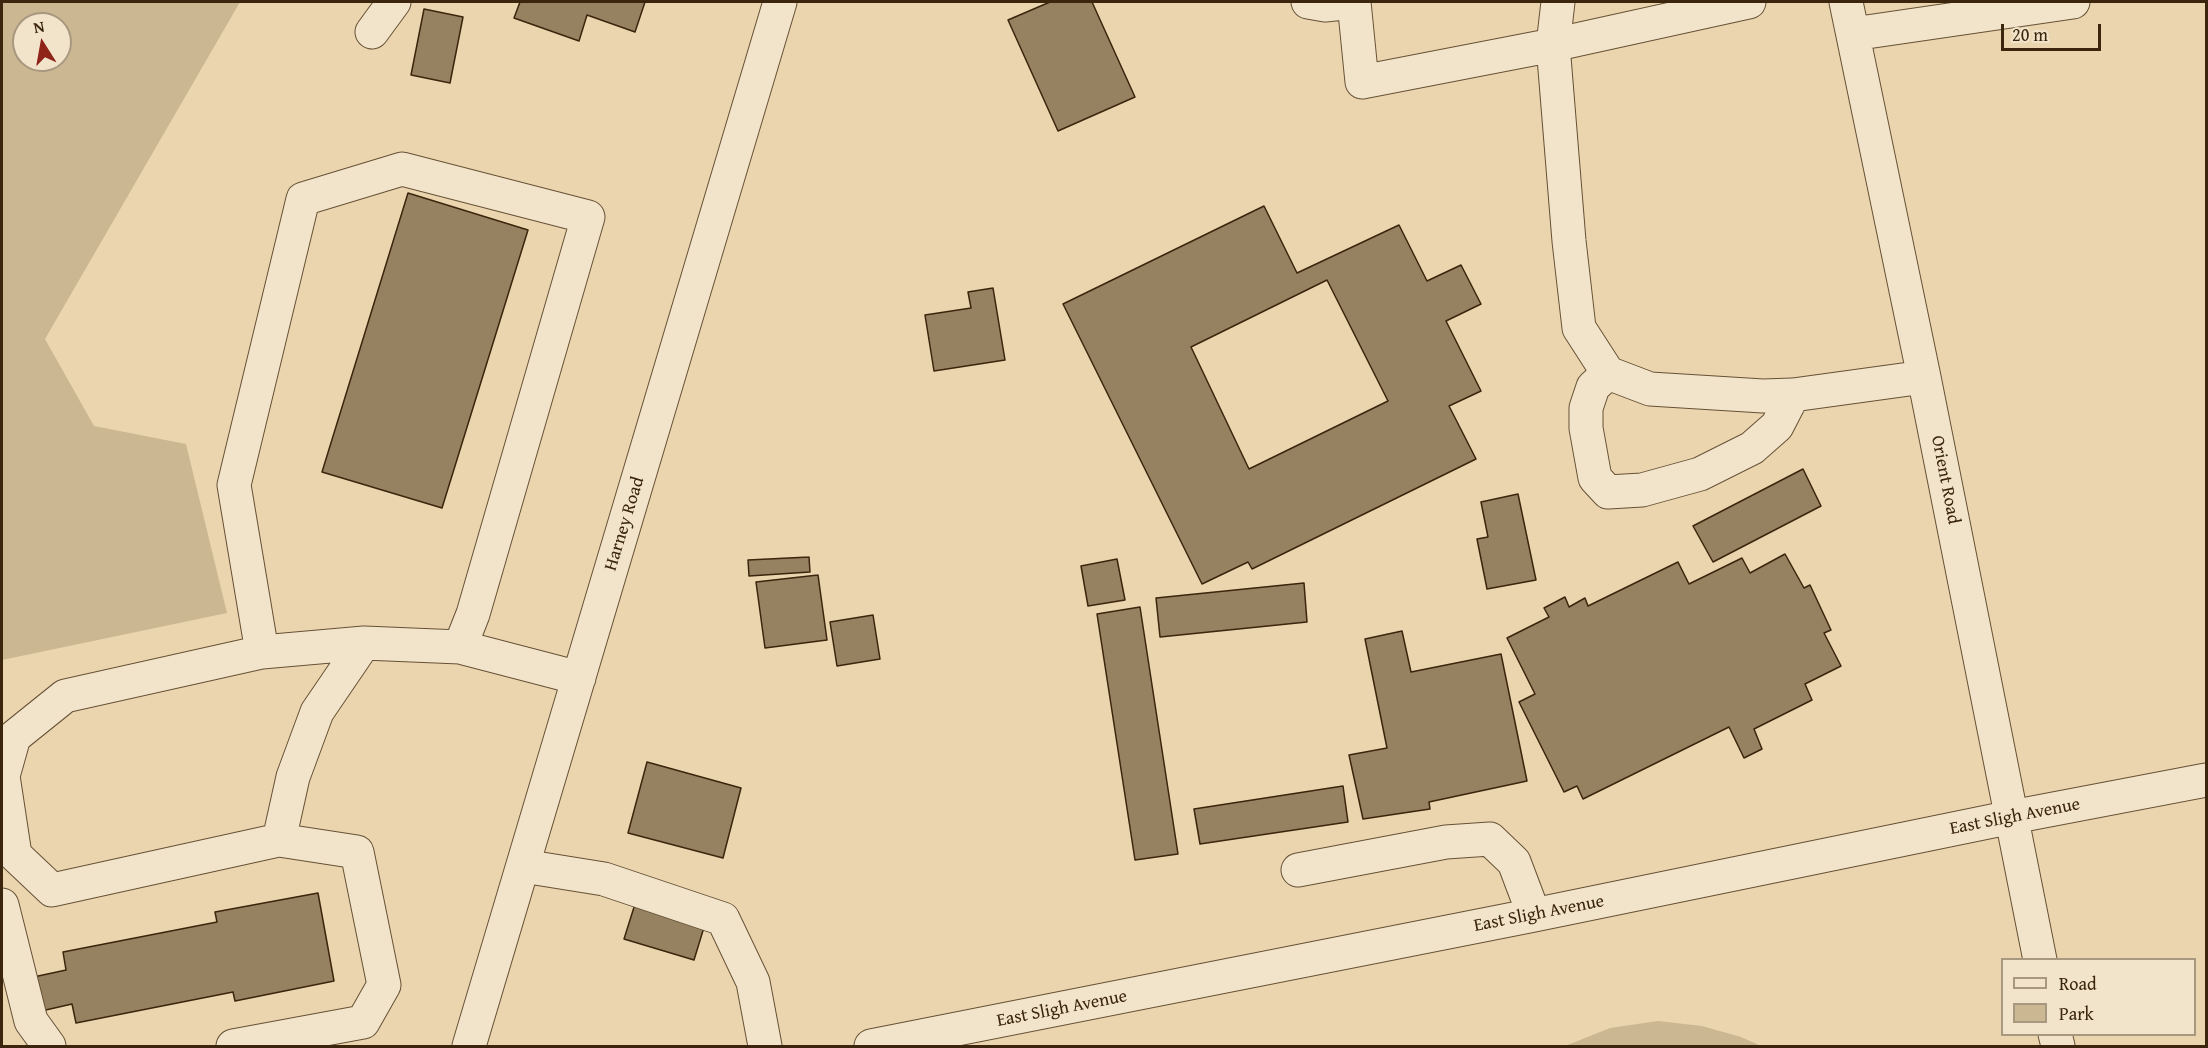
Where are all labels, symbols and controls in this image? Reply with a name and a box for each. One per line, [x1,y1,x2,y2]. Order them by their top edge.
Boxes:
north arrow [12,12,72,72]
scale bar [2004,12,2104,50]
text: N [31,13,46,39]
text: 20 m [2012,21,2048,48]
street label: Orient Road [1926,434,1964,526]
street label: Harney Road [600,474,650,574]
street label: East Sligh Avenue [1948,794,2082,840]
street label: East Sligh Avenue [1472,891,1606,937]
legend [2001,958,2196,1036]
text: Road [2059,970,2097,997]
street label: East Sligh Avenue [995,986,1129,1032]
text: Park [2059,1000,2094,1027]

